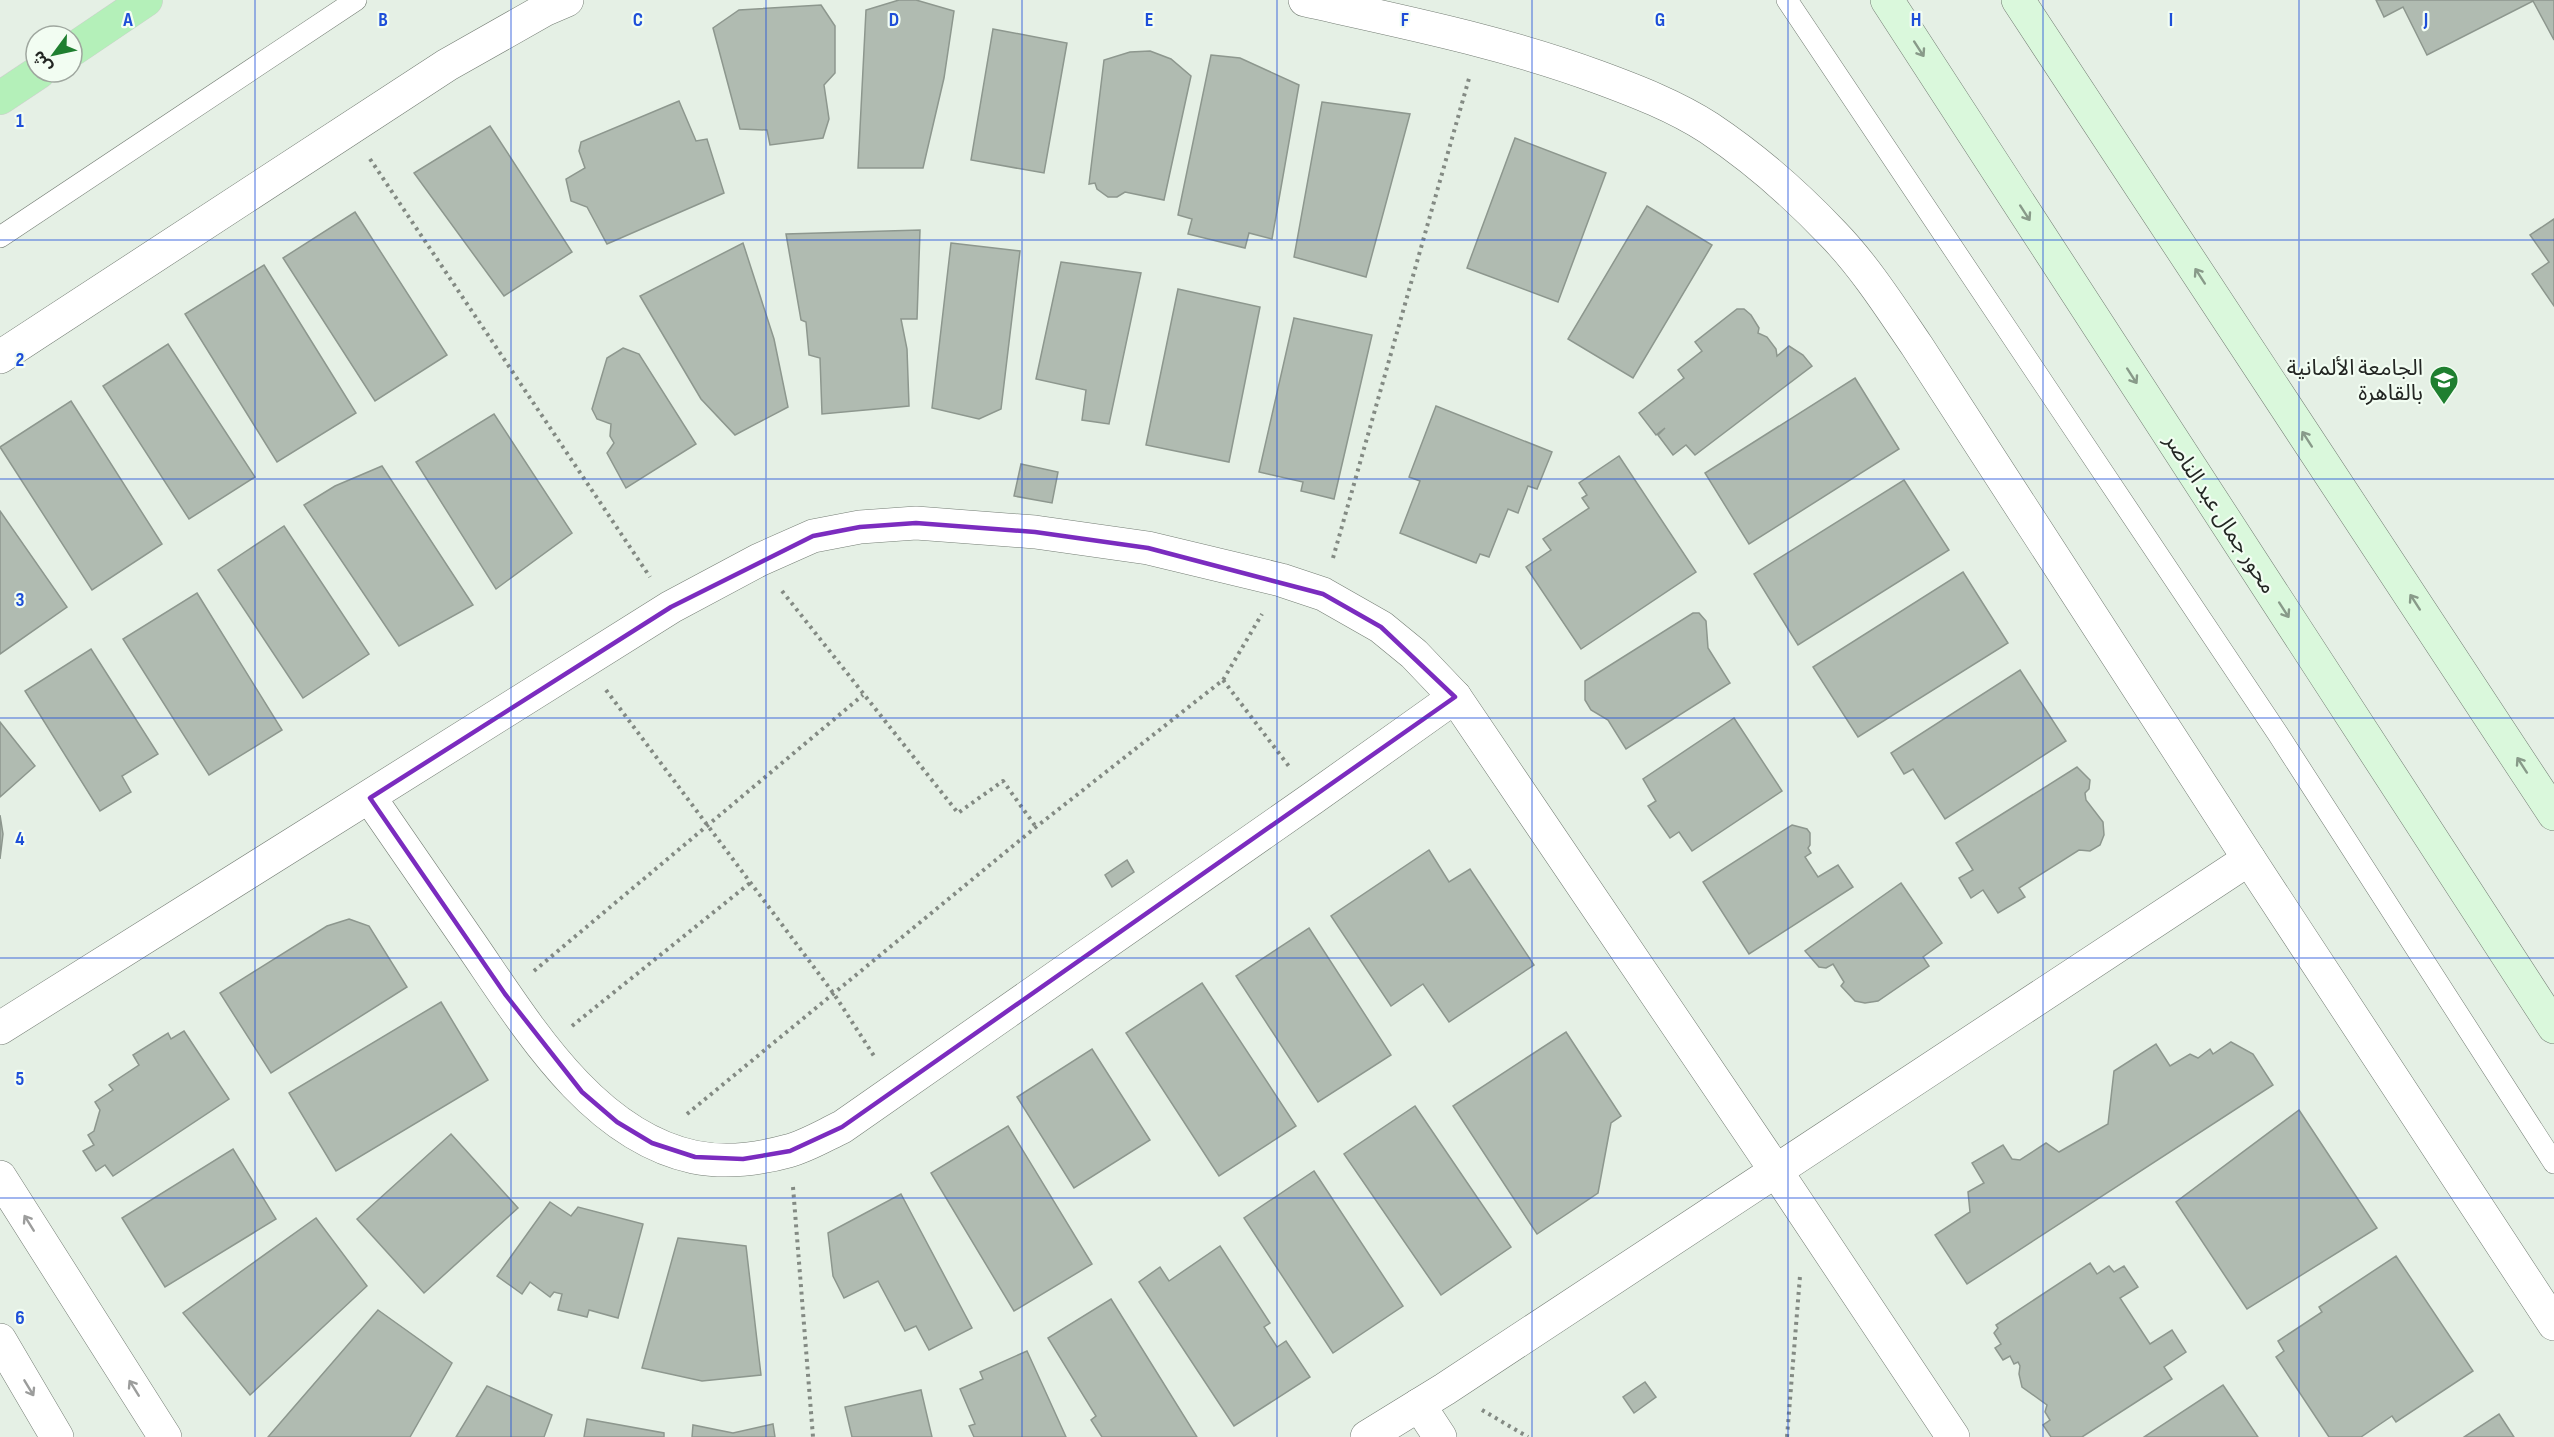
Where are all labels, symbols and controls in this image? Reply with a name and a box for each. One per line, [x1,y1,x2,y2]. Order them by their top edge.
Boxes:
text: A [122,8,133,32]
text: B [378,8,388,32]
text: C [633,8,643,32]
text: D [889,8,899,32]
text: E [1145,8,1153,32]
text: F [1401,8,1409,32]
text: G [1655,8,1665,32]
text: H [1911,8,1921,32]
text: I [2169,8,2173,32]
text: J [2423,8,2428,32]
north arrow [24,24,84,84]
one-way arrow [1913,40,1925,57]
text: ش [29,47,57,76]
text: 1 [16,109,24,133]
one-way arrow [2019,204,2032,221]
one-way arrow [2194,269,2206,285]
text: 2 [16,348,24,372]
place label: الجامعة الألمانية بالقاهرة [2287,355,2423,407]
school or university icon: الجامعة الألمانية بالقاهرة [2428,364,2460,406]
one-way arrow [2126,367,2138,384]
street label: محور جمال عبد الناصر [2157,428,2282,599]
one-way arrow [2301,431,2314,448]
text: 3 [16,588,25,612]
one-way arrow [2408,594,2420,611]
one-way arrow [2278,601,2290,618]
one-way arrow [2516,757,2528,774]
text: 4 [15,827,25,851]
text: 5 [16,1067,25,1091]
one-way arrow [23,1215,35,1232]
text: 6 [15,1306,25,1330]
one-way arrow [23,1379,35,1396]
one-way arrow [127,1380,139,1397]

